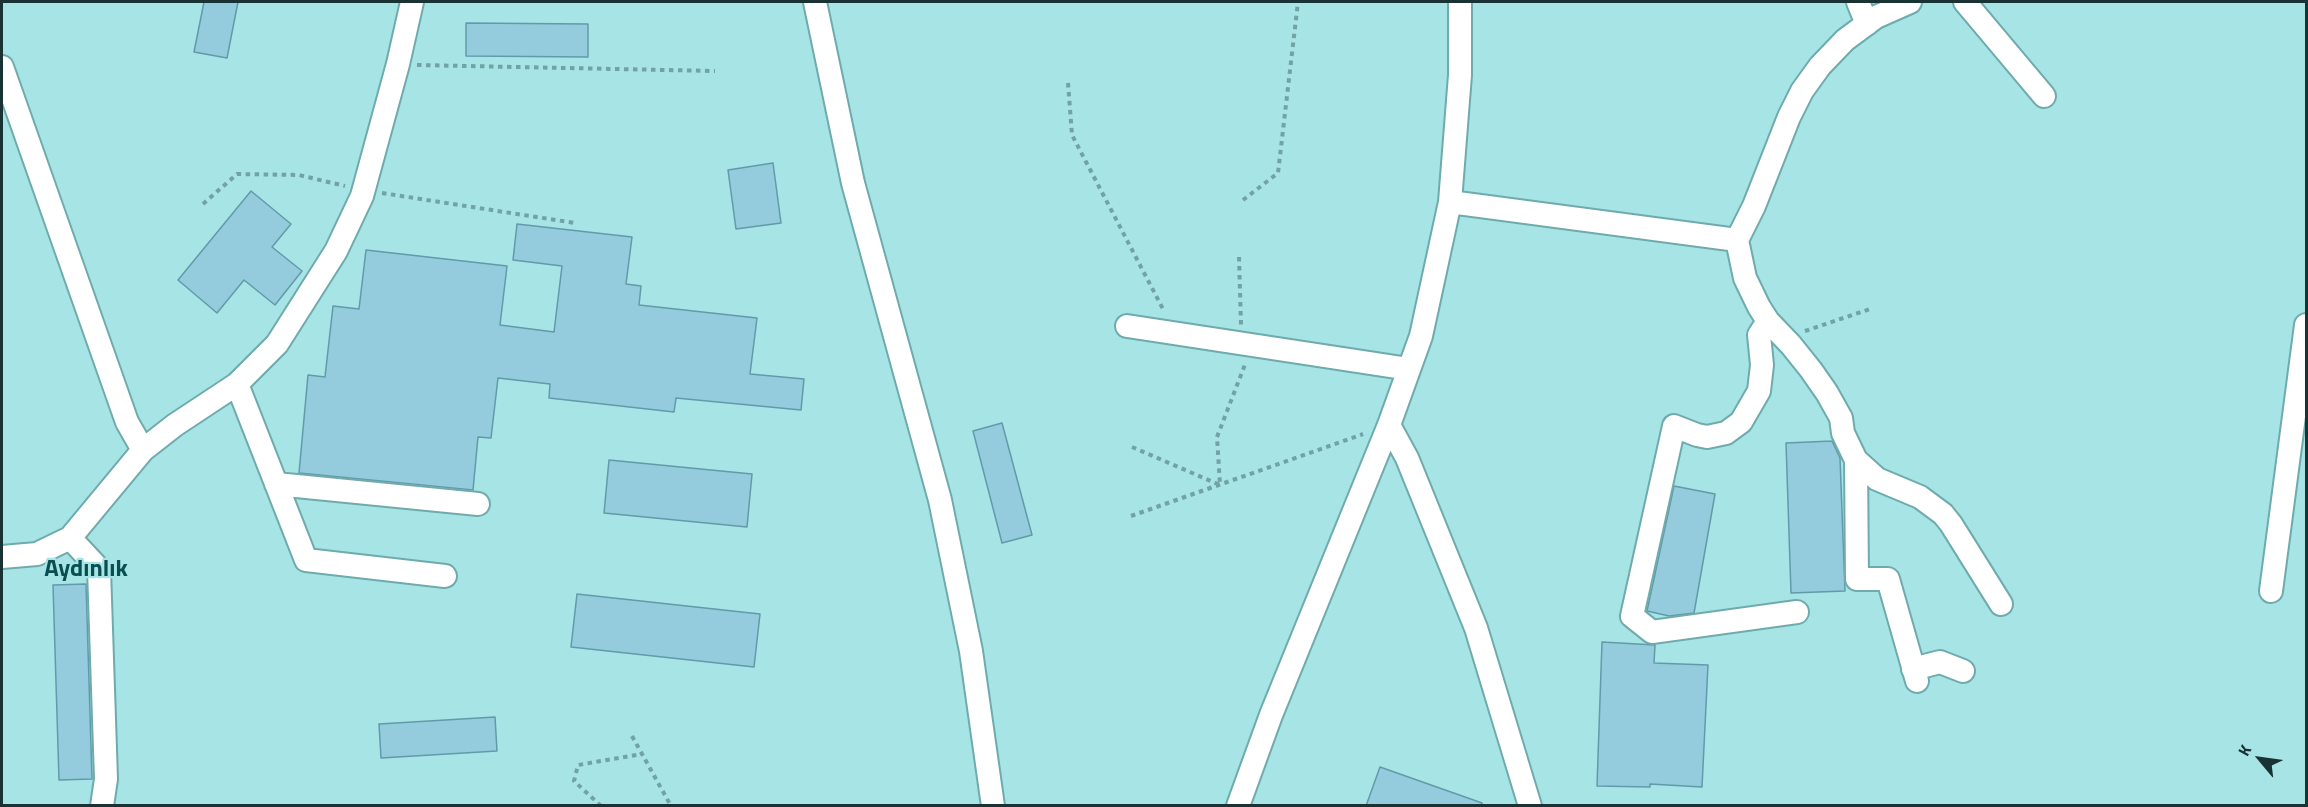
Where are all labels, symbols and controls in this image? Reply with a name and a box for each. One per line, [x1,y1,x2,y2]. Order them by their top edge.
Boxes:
district label: Aydınlık [44,556,128,584]
north arrow [2230,729,2290,789]
text: K [2231,740,2257,760]

